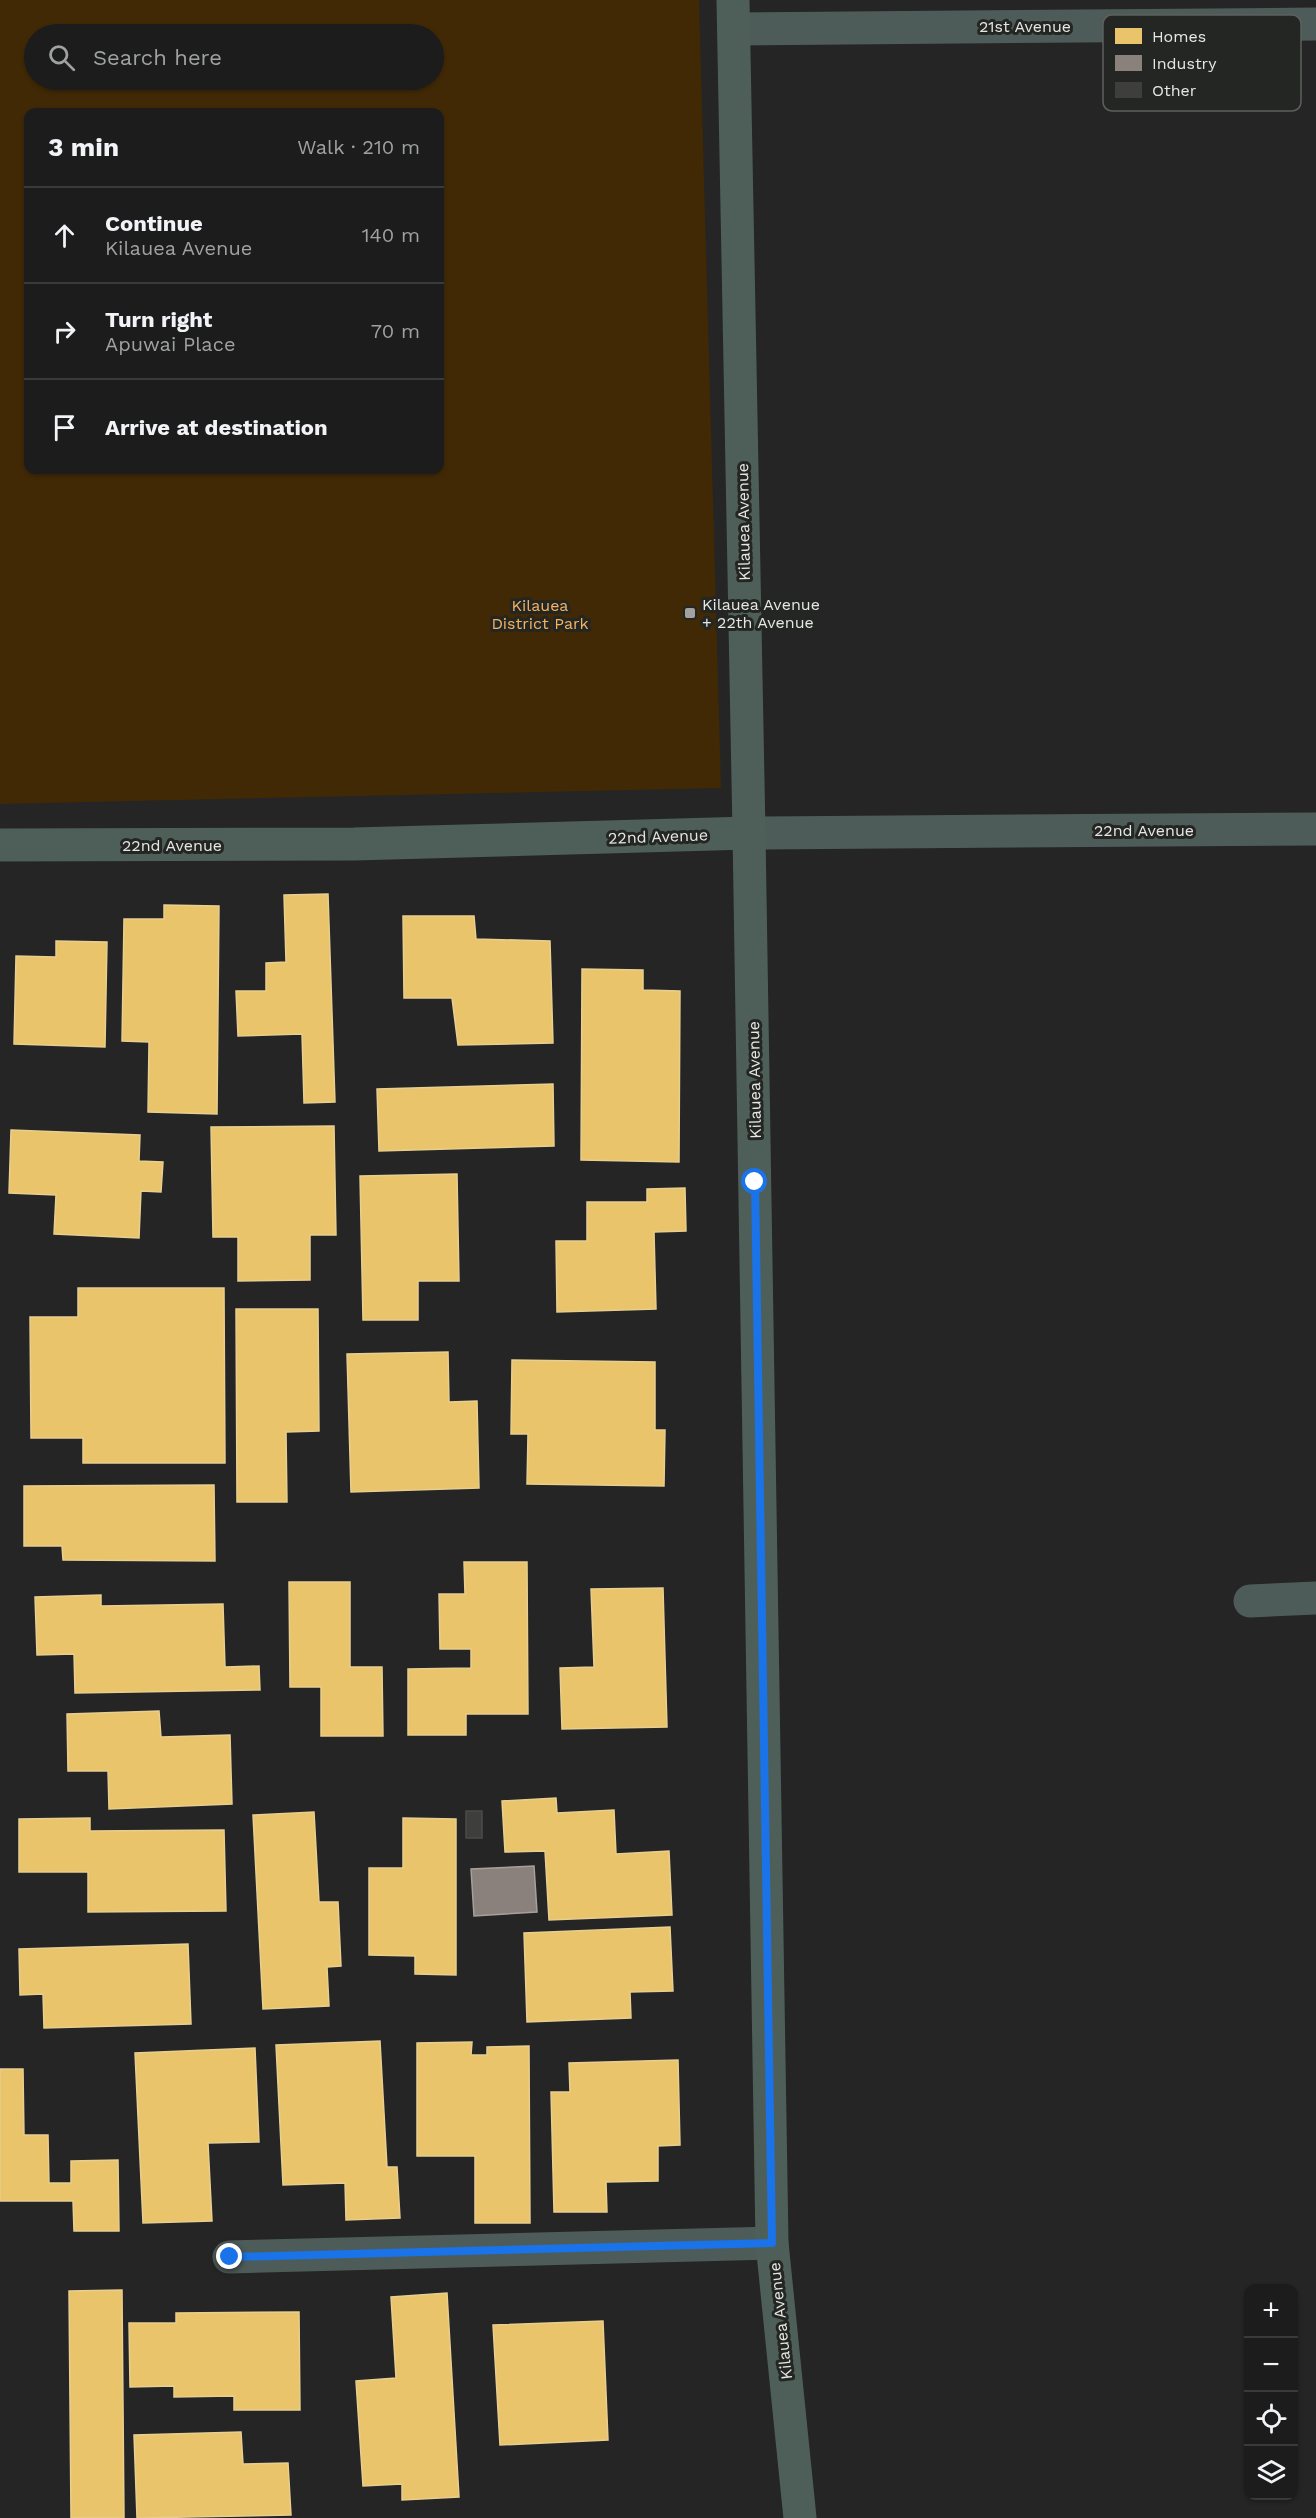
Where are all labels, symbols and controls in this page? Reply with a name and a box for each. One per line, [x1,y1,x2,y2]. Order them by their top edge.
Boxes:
legend [1103,15,1301,111]
street label: 21st Avenue [979,17,1071,36]
search box [24,24,444,90]
text: Homes [1152,27,1206,46]
icon: search [45,41,78,74]
text: Search here [93,45,222,70]
text: Industry [1152,54,1217,73]
text: Other [1152,81,1197,100]
text: 3 min [48,132,119,162]
text: Walk · 210 m [297,135,420,159]
text: Continue [105,211,203,236]
icon: ahead [48,219,81,252]
text: 140 m [362,223,420,247]
text: Kilauea Avenue [105,236,252,260]
text: Turn right [105,307,212,332]
icon: right [48,315,81,348]
text: 70 m [371,319,420,343]
text: Apuwai Place [105,332,235,356]
icon: arrive [48,411,81,444]
text: Arrive at destination [105,415,328,440]
street label: Kilauea Avenue [733,463,754,581]
place label: Kilauea Avenue + 22th Avenue [702,595,820,632]
park label: Kilauea District Park [491,596,589,633]
marker: Kilauea Avenue + 22th Avenue [683,606,697,620]
street label: 22nd Avenue [1094,821,1194,840]
street label: 22nd Avenue [608,825,708,848]
street label: 22nd Avenue [122,836,222,855]
street label: Kilauea Avenue [744,1021,765,1139]
route start [741,1168,767,1194]
route end [216,2243,242,2269]
street label: Kilauea Avenue [765,2261,796,2381]
map controls [1244,2284,1298,2500]
button: + [1244,2284,1298,2338]
button: − [1244,2338,1298,2392]
button: locate [1244,2392,1298,2446]
button: layers [1244,2446,1298,2500]

